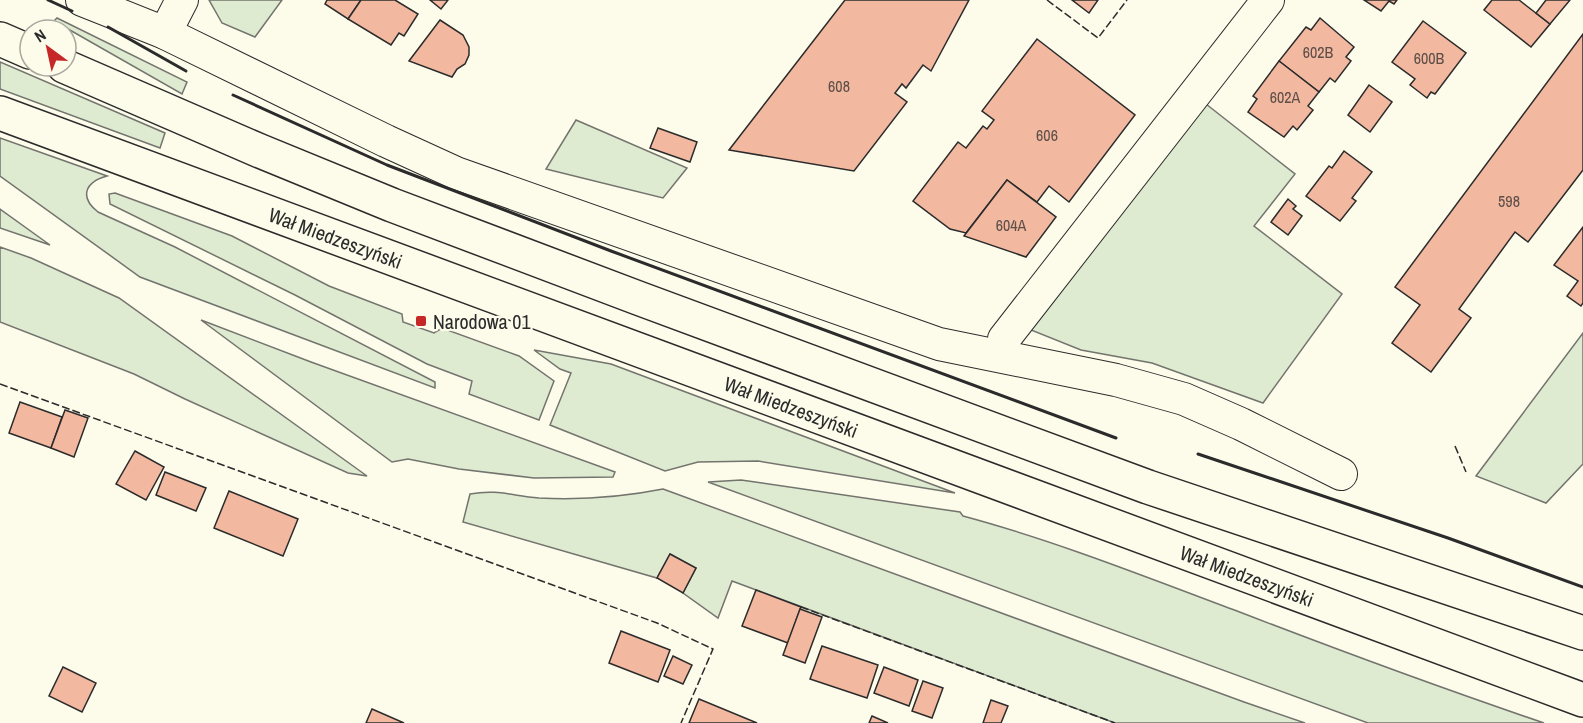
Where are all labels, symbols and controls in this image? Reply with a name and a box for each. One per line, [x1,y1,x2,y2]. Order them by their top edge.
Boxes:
north arrow [18,18,78,78]
text: N [30,24,50,47]
house number: 602B [1303,41,1334,63]
house number: 600B [1414,47,1445,69]
house number: 608 [828,75,850,97]
house number: 602A [1270,86,1301,108]
house number: 606 [1036,124,1058,146]
house number: 598 [1498,190,1520,212]
street label: Wał Miedzeszyński [265,200,406,275]
house number: 604A [996,214,1027,236]
place label: Narodowa 01 [433,308,531,335]
marker: Narodowa 01 [414,314,428,328]
street label: Wał Miedzeszyński [721,369,862,444]
street label: Wał Miedzeszyński [1176,538,1318,613]

